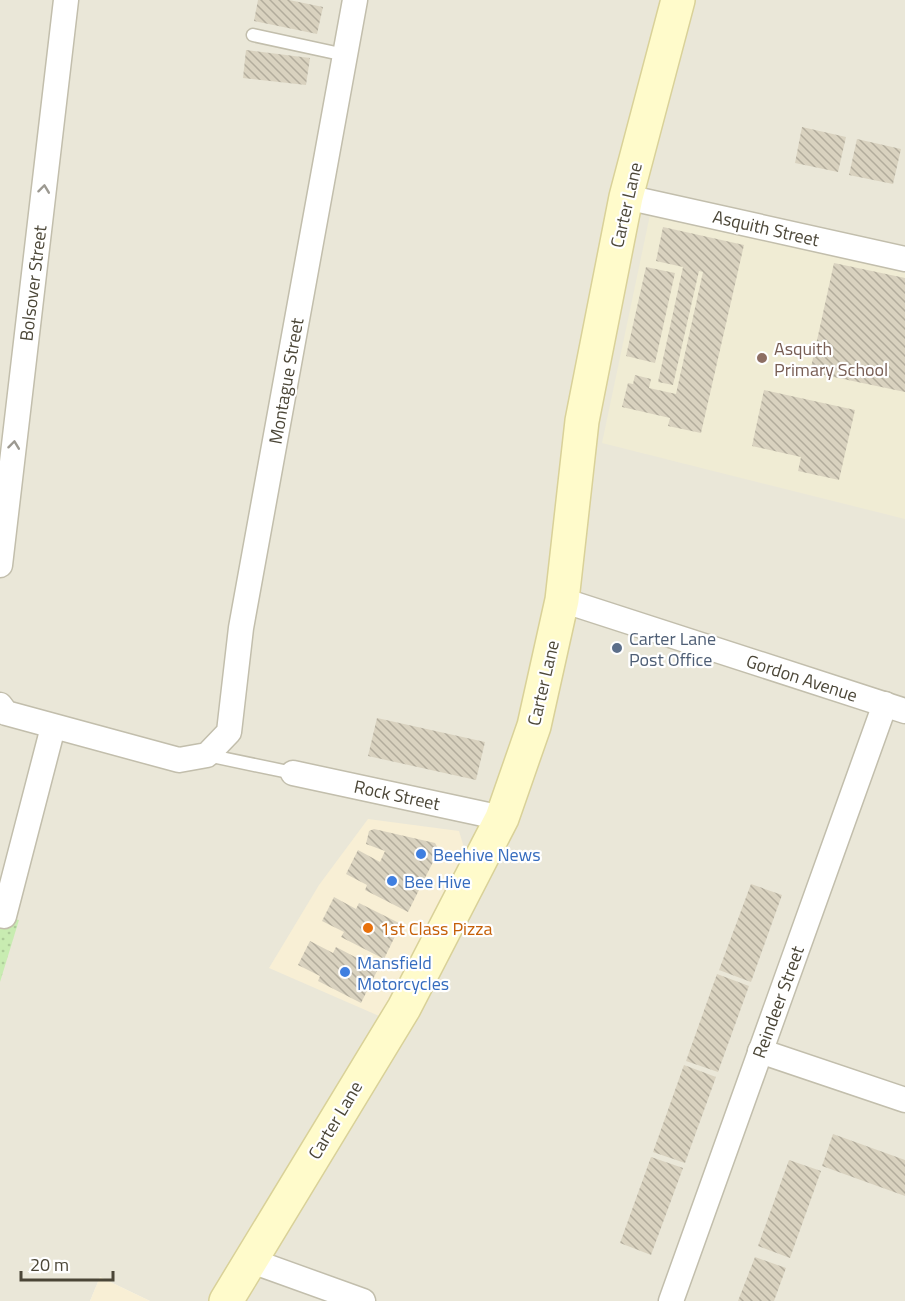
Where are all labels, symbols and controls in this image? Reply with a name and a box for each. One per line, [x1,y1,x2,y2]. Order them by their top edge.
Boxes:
street label: Carter Lane [603,160,649,250]
one-way arrow [37,184,50,193]
street label: Asquith Street [710,203,823,254]
street label: Bolsover Street [12,223,54,343]
street label: Montague Street [262,315,311,446]
place label: Asquith Primary School [774,335,888,383]
marker: Asquith Primary School [755,351,769,365]
one-way arrow [7,440,20,449]
place label: Carter Lane Post Office [629,625,716,673]
street label: Carter Lane [520,638,566,728]
marker: Carter Lane Post Office [610,641,624,655]
street label: Gordon Avenue [743,647,861,709]
street label: Rock Street [352,773,443,817]
place label: Beehive News [433,841,541,868]
marker: Beehive News [414,847,428,861]
place label: Bee Hive [404,868,471,895]
marker: Bee Hive [385,874,399,888]
place label: 1st Class Pizza [380,915,492,942]
marker: 1st Class Pizza [361,921,375,935]
street label: Reindeer Street [745,941,811,1062]
place label: Mansfield Motorcycles [357,949,449,997]
marker: Mansfield Motorcycles [338,965,352,979]
street label: Carter Lane [301,1076,369,1164]
scale bar [21,1244,112,1282]
text: 20 m [30,1251,69,1278]

